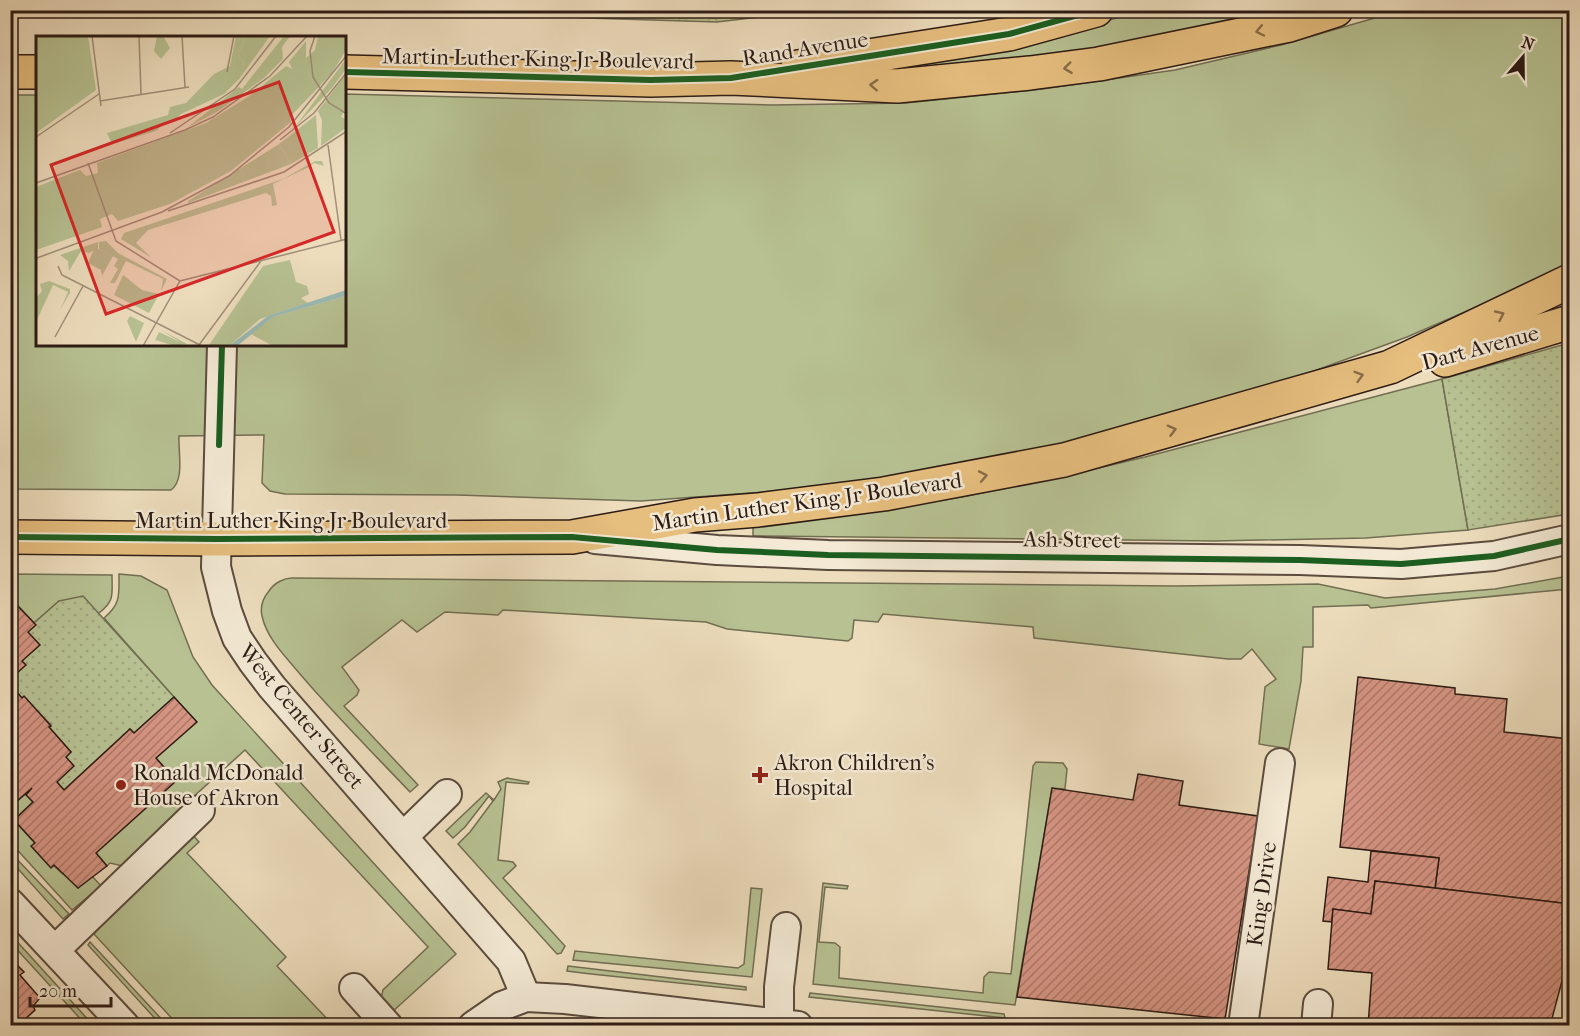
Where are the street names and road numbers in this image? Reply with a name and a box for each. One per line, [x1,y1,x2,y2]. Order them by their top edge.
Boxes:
street label: Rand Avenue [740,26,870,72]
street label: Martin Luther King Jr Boulevard [382,43,695,75]
street label: Dart Avenue [1419,320,1542,376]
street label: Martin Luther King Jr Boulevard [651,467,965,537]
street label: Martin Luther King Jr Boulevard [135,508,448,534]
street label: Ash Street [1022,526,1121,554]
street label: West Center Street [232,638,369,794]
street label: King Drive [1242,840,1282,948]

